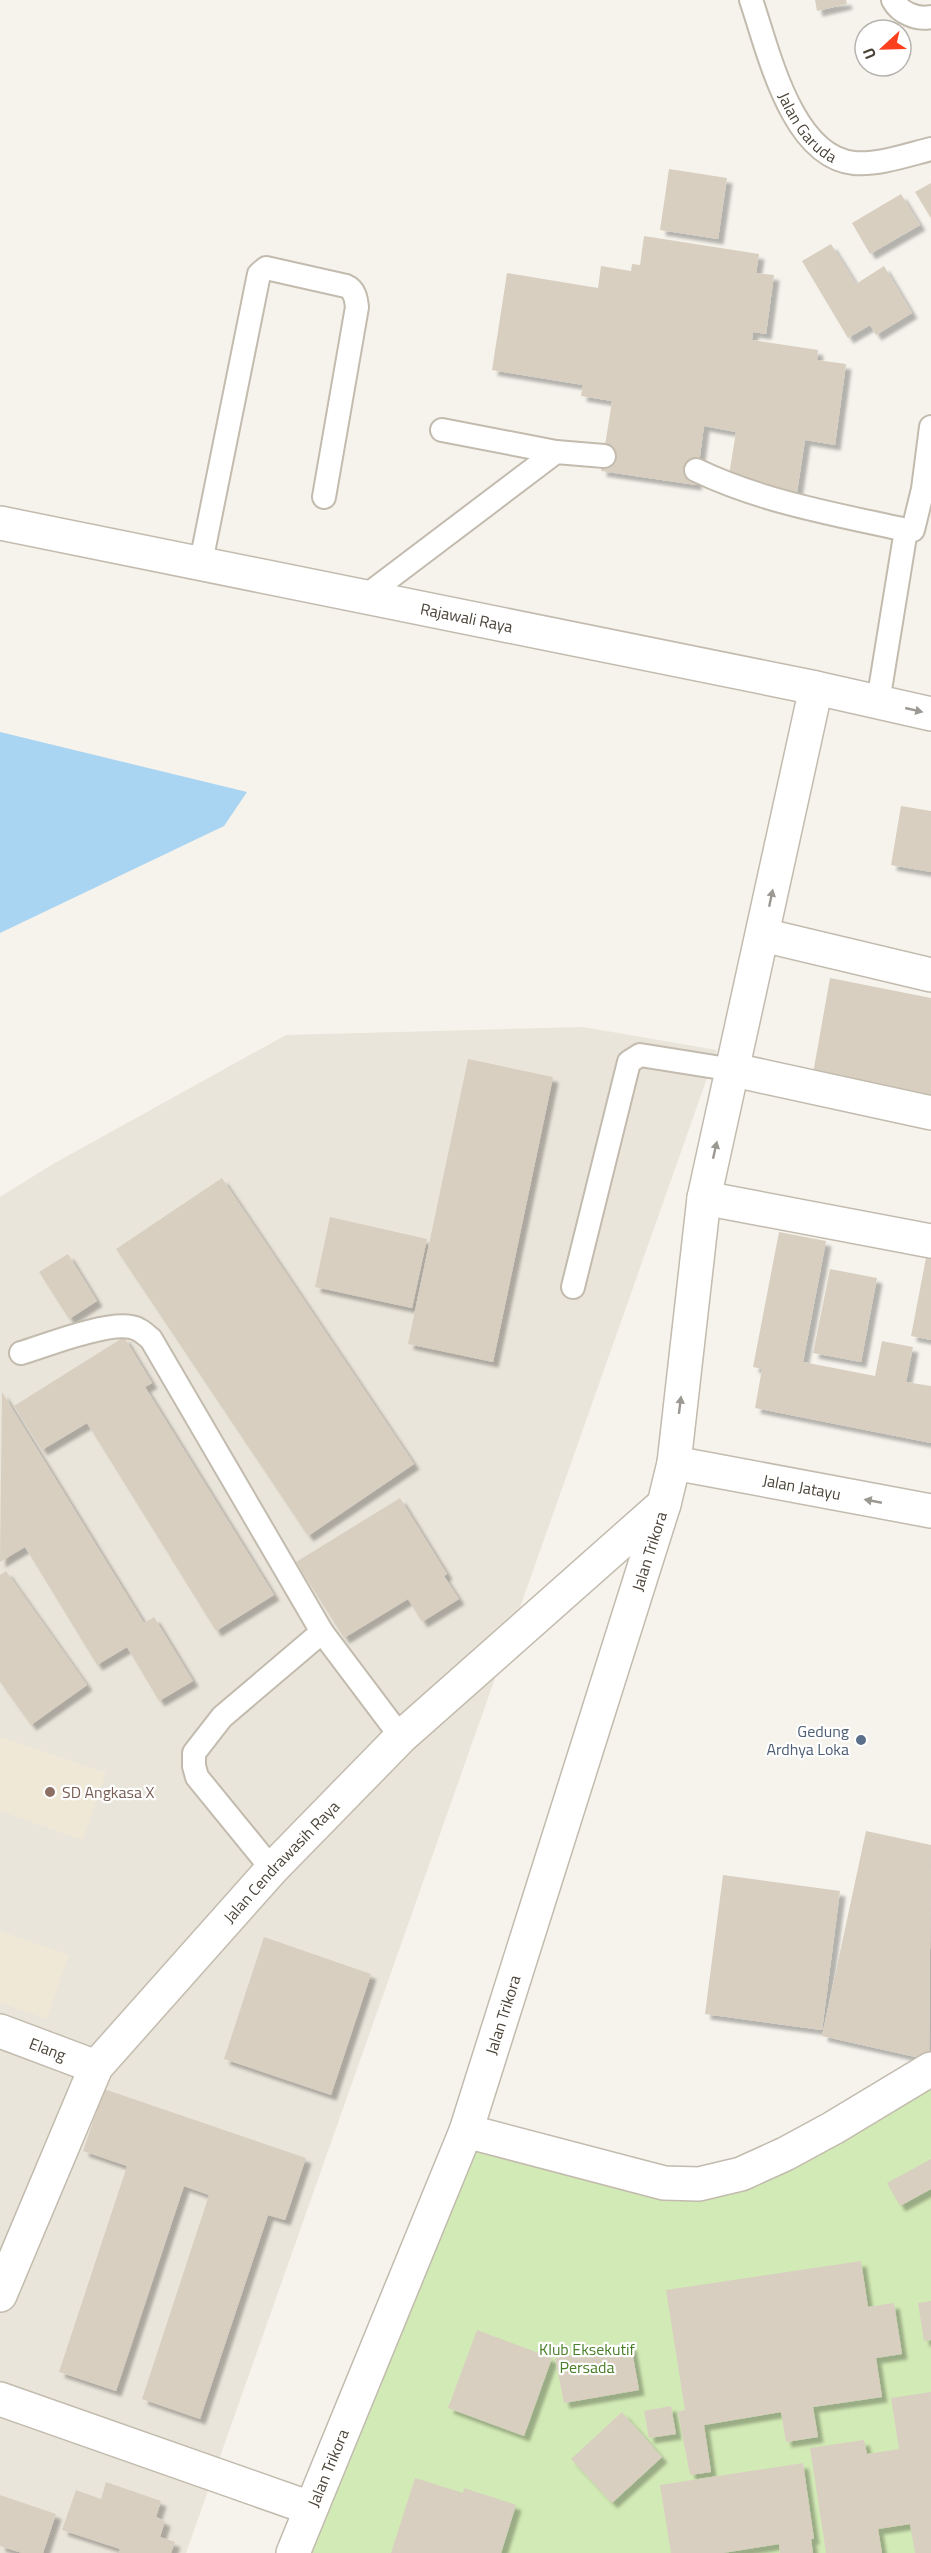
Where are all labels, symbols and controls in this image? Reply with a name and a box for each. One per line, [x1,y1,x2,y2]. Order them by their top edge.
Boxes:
north arrow [853,18,913,78]
text: U [856,44,882,63]
street label: Jalan Garuda [772,88,841,169]
street label: Rajawali Raya [418,596,515,638]
one-way arrow [904,706,923,716]
one-way arrow [766,888,776,907]
one-way arrow [711,1140,721,1159]
one-way arrow [676,1395,685,1414]
street label: Jalan Jatayu [761,1468,843,1506]
one-way arrow [864,1496,883,1505]
street label: Jalan Trikora [625,1509,673,1594]
place label: Gedung Ardhya Loka [766,1719,849,1761]
marker: Gedung Ardhya Loka [854,1733,868,1747]
place label: SD Angkasa X [62,1780,154,1804]
marker: SD Angkasa X [43,1785,57,1799]
street label: Jalan Cendrawasih Raya [217,1795,345,1928]
street label: Jalan Trikora [479,1972,527,2058]
street label: Elang [26,2031,69,2067]
park label: Klub Eksekutif Persada [539,2337,636,2379]
street label: Jalan Trikora [301,2425,355,2510]

